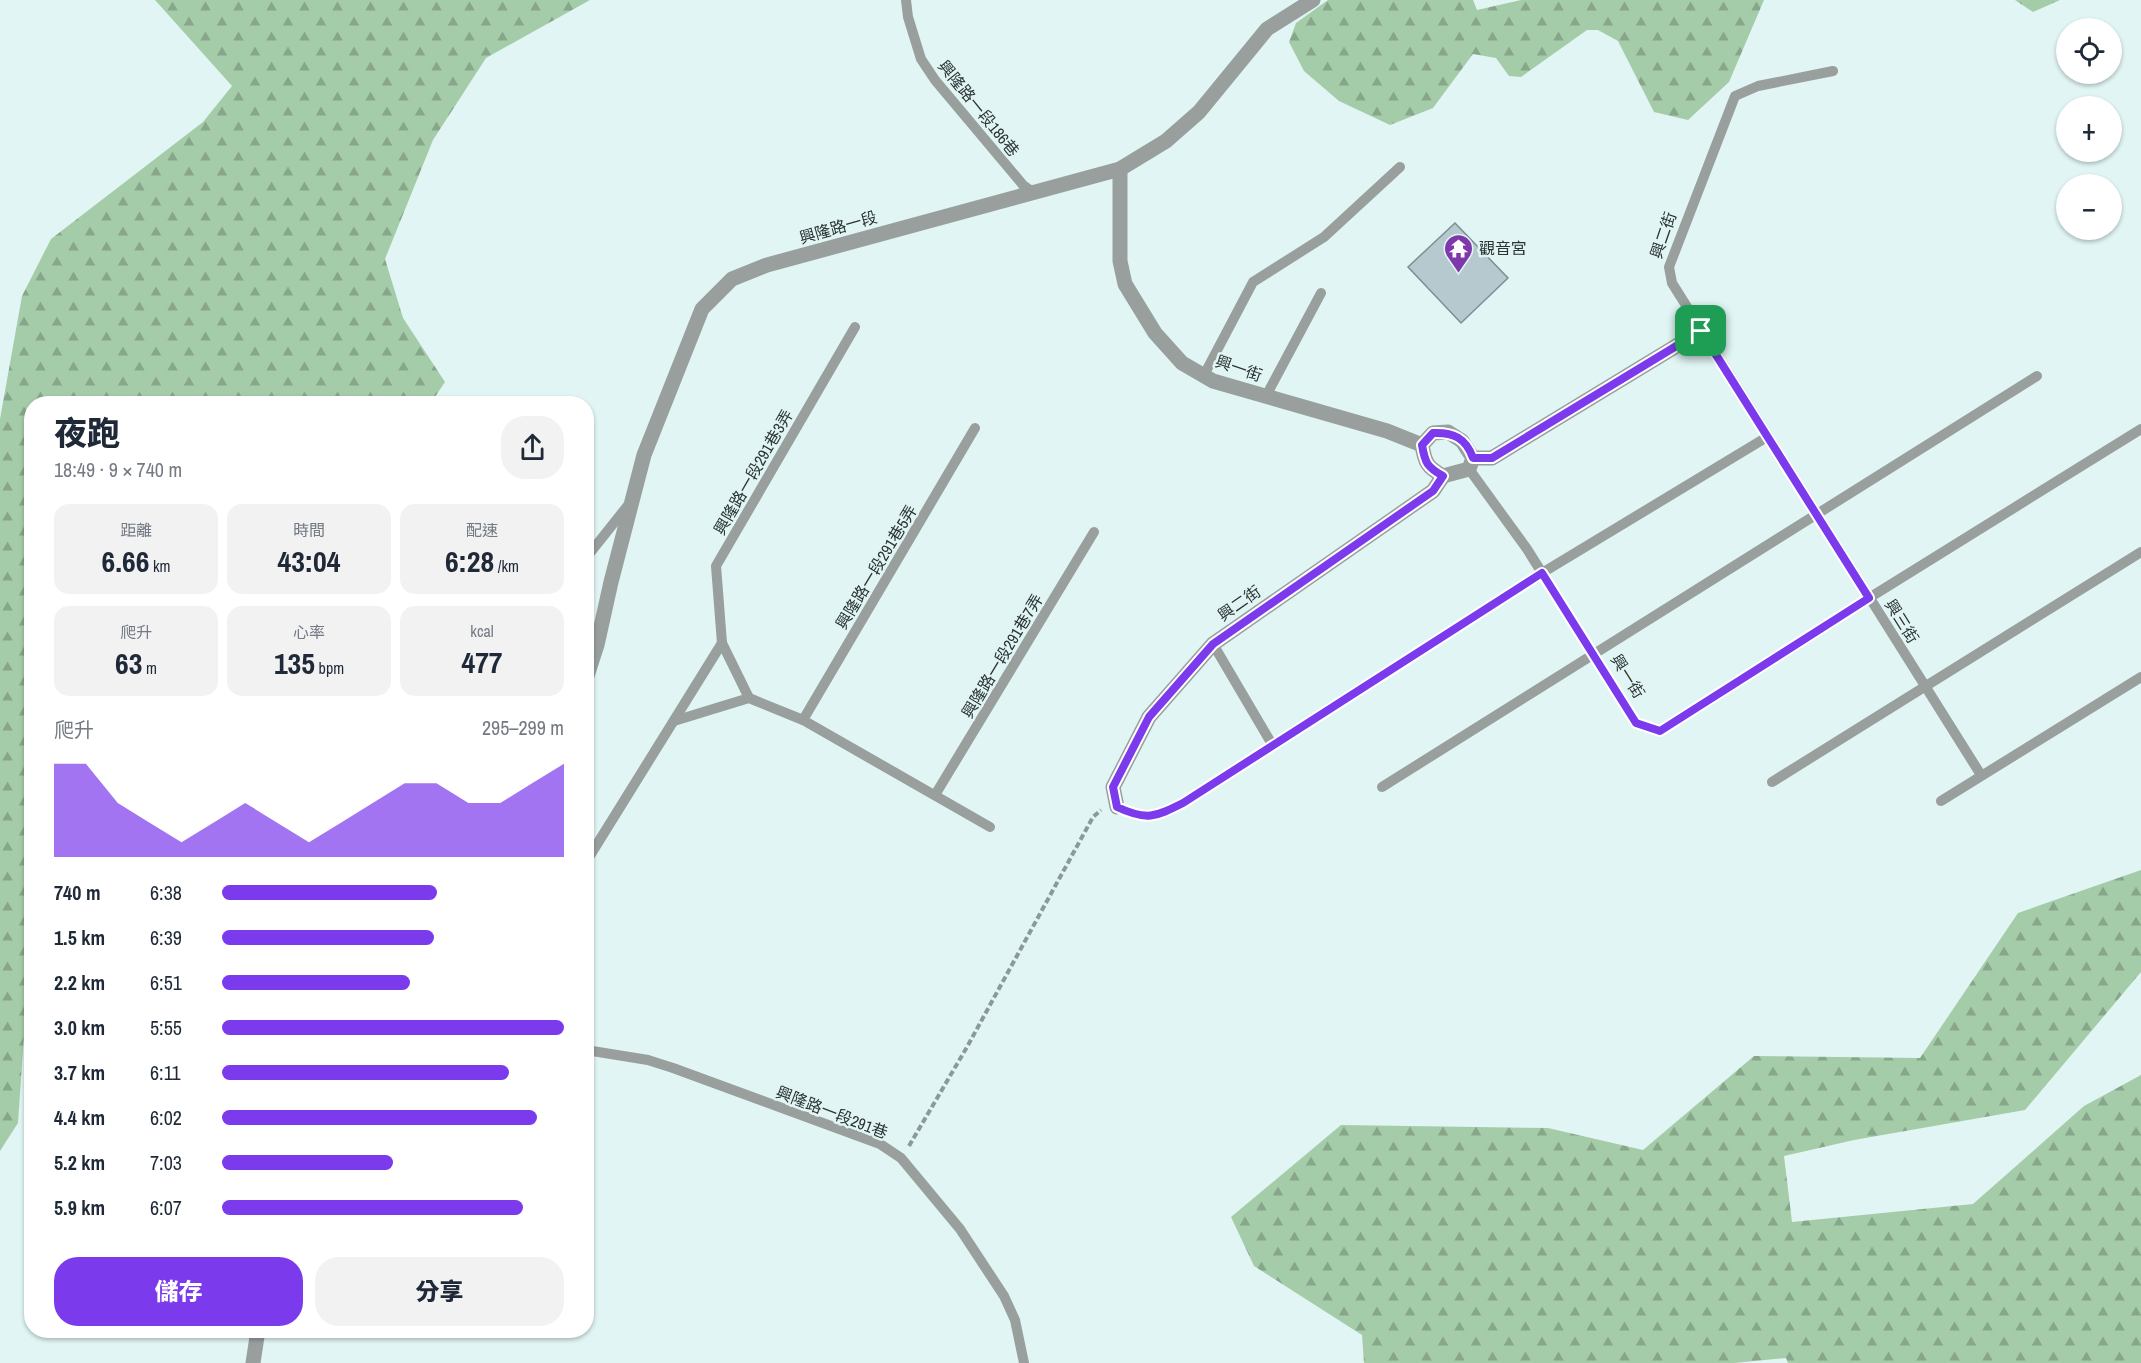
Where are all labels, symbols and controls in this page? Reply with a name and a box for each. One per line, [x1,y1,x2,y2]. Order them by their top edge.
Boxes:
map controls [2056,18,2122,240]
button: locate [2056,18,2122,84]
street label: 興隆路一段186巷 [933,55,1025,161]
button: + [2056,96,2122,162]
button: − [2056,174,2122,240]
street label: 興隆路一段 [797,205,879,249]
street label: 興二街 [1645,209,1681,261]
temple icon: 觀音宮 [1442,232,1474,274]
place label: 觀音宮 [1479,237,1527,259]
pin [1675,305,1726,356]
icon: arrive [1684,314,1717,347]
street label: 興一街 [1213,350,1265,386]
street label: 興隆路一段291巷3弄 [708,405,798,539]
text: 夜跑 [54,411,120,455]
button: share [501,416,564,479]
text: 18:49 · 9 × 740 m [54,456,182,483]
street label: 興隆路一段291巷5弄 [830,501,922,633]
text: 距離 [120,519,152,541]
text: 時間 [293,519,325,541]
text: 配速 [466,519,498,541]
text: 6.66 [101,541,149,581]
text: 43:04 [278,541,340,581]
text: 6:28 [445,541,494,581]
text: km [149,555,171,577]
text: /km [494,555,519,577]
street label: 興二街 [1213,580,1265,626]
street label: 興隆路一段291巷7弄 [956,590,1048,722]
street label: 興三街 [1880,595,1924,647]
text: kcal [470,620,494,642]
text: 爬升 [120,621,152,643]
text: 心率 [293,621,325,643]
text: 477 [461,642,503,682]
text: 63 [115,643,142,683]
text: 135 [274,643,315,683]
street label: 興一街 [1606,650,1650,702]
text: m [142,657,157,679]
text: bpm [315,657,344,679]
text: 295–299 m [482,714,564,741]
text: 爬升 [54,716,94,743]
text: 740 m [54,879,101,906]
text: 6:38 [150,879,182,906]
text: 1.5 km [54,924,105,951]
text: 6:39 [150,924,182,951]
text: 2.2 km [54,969,105,996]
text: 6:51 [150,969,182,996]
text: 3.0 km [54,1014,105,1041]
text: 5:55 [150,1014,182,1041]
text: 3.7 km [54,1059,105,1086]
text: 6:11 [150,1059,181,1086]
street label: 興隆路一段291巷 [773,1081,891,1143]
text: 4.4 km [54,1104,105,1131]
text: 6:02 [150,1104,182,1131]
text: 5.2 km [54,1149,105,1176]
text: 7:03 [150,1149,182,1176]
text: 5.9 km [54,1194,105,1221]
text: 6:07 [150,1194,182,1221]
button: 儲存 [54,1257,303,1326]
button: 分享 [315,1257,564,1326]

